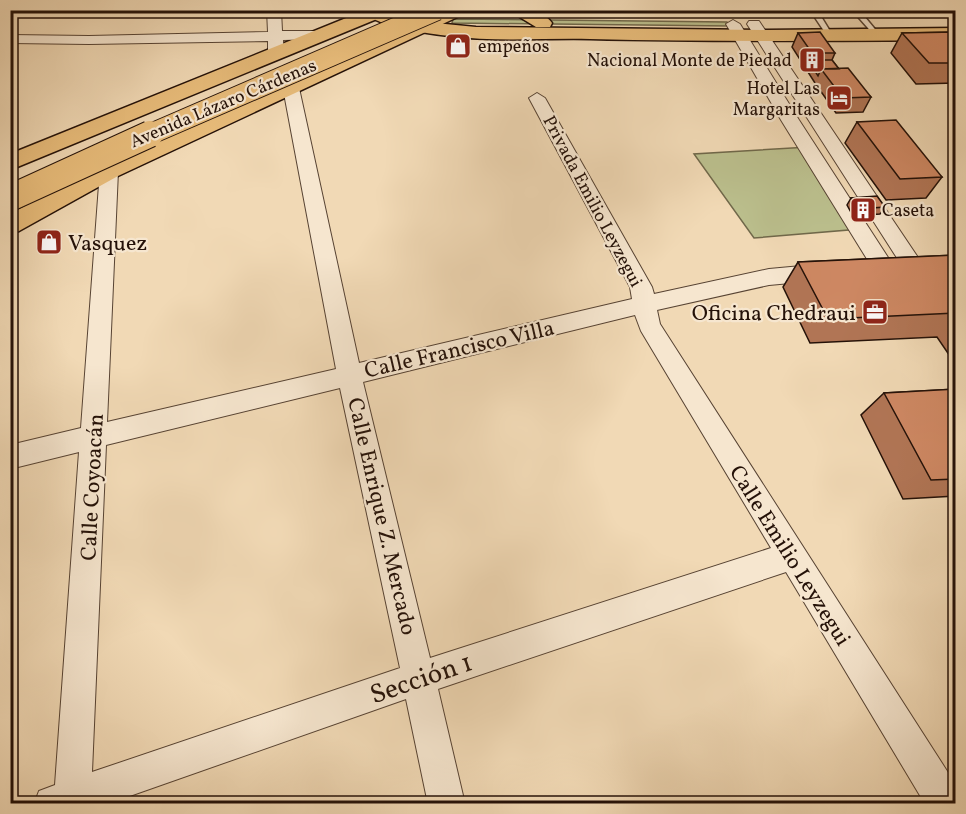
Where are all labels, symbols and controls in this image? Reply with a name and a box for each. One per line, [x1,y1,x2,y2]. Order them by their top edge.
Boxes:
shop icon: empeños [443,31,473,61]
place label: empeños [478,35,549,60]
building icon: Nacional Monte de Piedad [797,45,827,75]
place label: Nacional Monte de Piedad [587,49,792,74]
street label: Avenida Lázaro Cárdenas [126,54,321,155]
place label: Hotel Las Margaritas [733,77,820,123]
hotel icon: Hotel Las Margaritas [824,83,854,113]
street label: Privada Emilio Leyzegui [536,111,648,292]
building icon: Caseta [848,195,878,225]
place label: Caseta [882,199,934,224]
shop icon: Vasquez [34,227,64,257]
place label: Vasquez [68,229,147,260]
office icon: Oficina Chedraui [860,297,890,327]
place label: Oficina Chedraui [692,299,856,330]
street label: Calle Francisco Villa [361,313,558,387]
street label: Calle Enrique Z. Mercado [338,395,423,638]
street label: Calle Coyoacán [74,413,113,562]
street label: Calle Emilio Leyzegui [721,460,857,653]
street label: Sección 1 [365,645,478,715]

